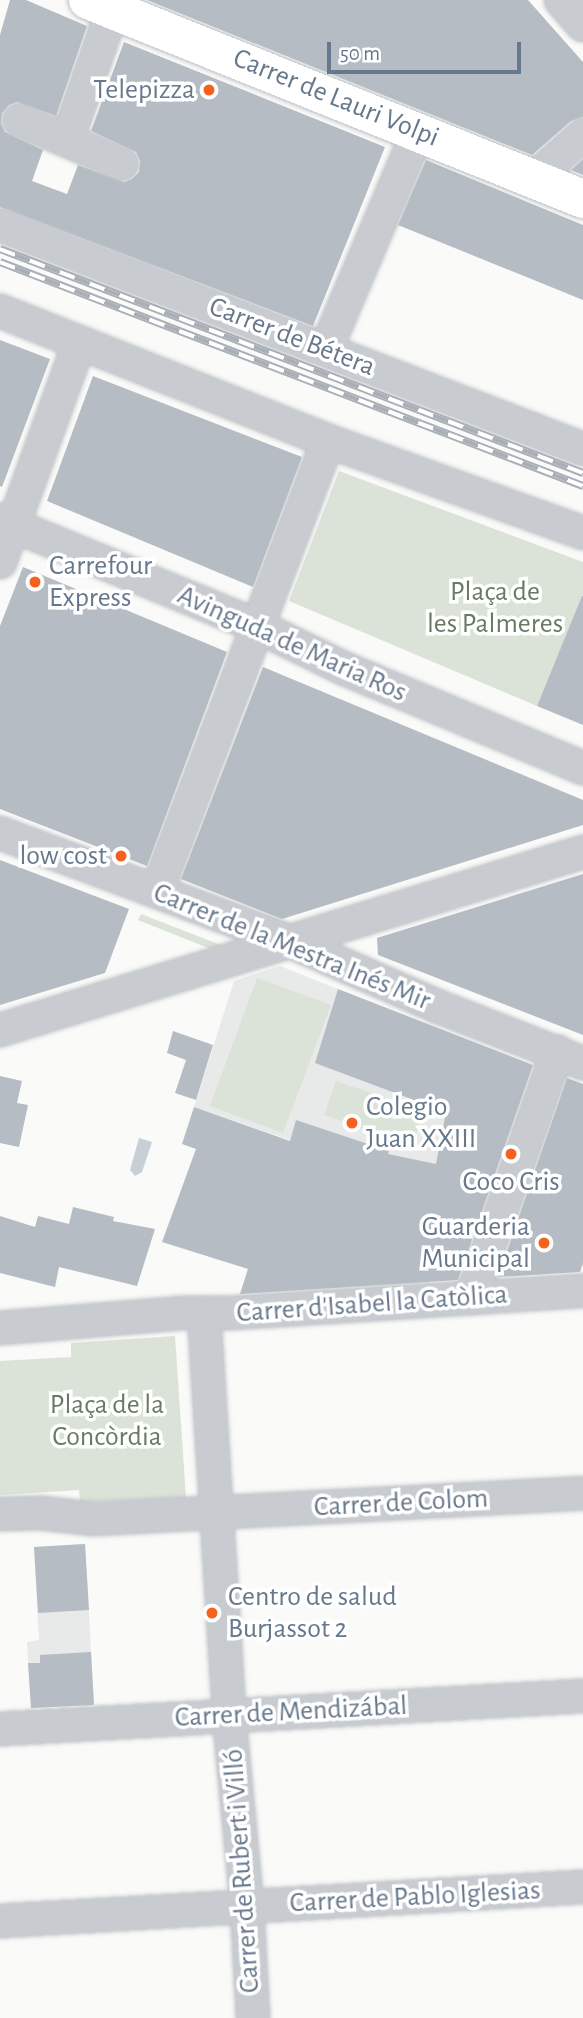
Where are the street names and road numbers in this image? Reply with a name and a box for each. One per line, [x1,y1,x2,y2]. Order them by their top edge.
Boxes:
street label: Carrer de Lauri Volpi [228,41,444,155]
street label: Carrer de Bétera [204,290,380,384]
street label: Avinguda de Maria Ros [172,578,412,710]
street label: Carrer de la Mestra Inés Mir [149,876,435,1018]
street label: Carrer d'Isabel la Catòlica [235,1278,509,1330]
street label: Carrer de Colom [313,1482,489,1524]
street label: Carrer de Mendizábal [174,1689,408,1735]
street label: Carrer de Rubert i Villó [217,1748,267,1994]
street label: Carrer de Pablo Iglesias [289,1874,541,1920]

